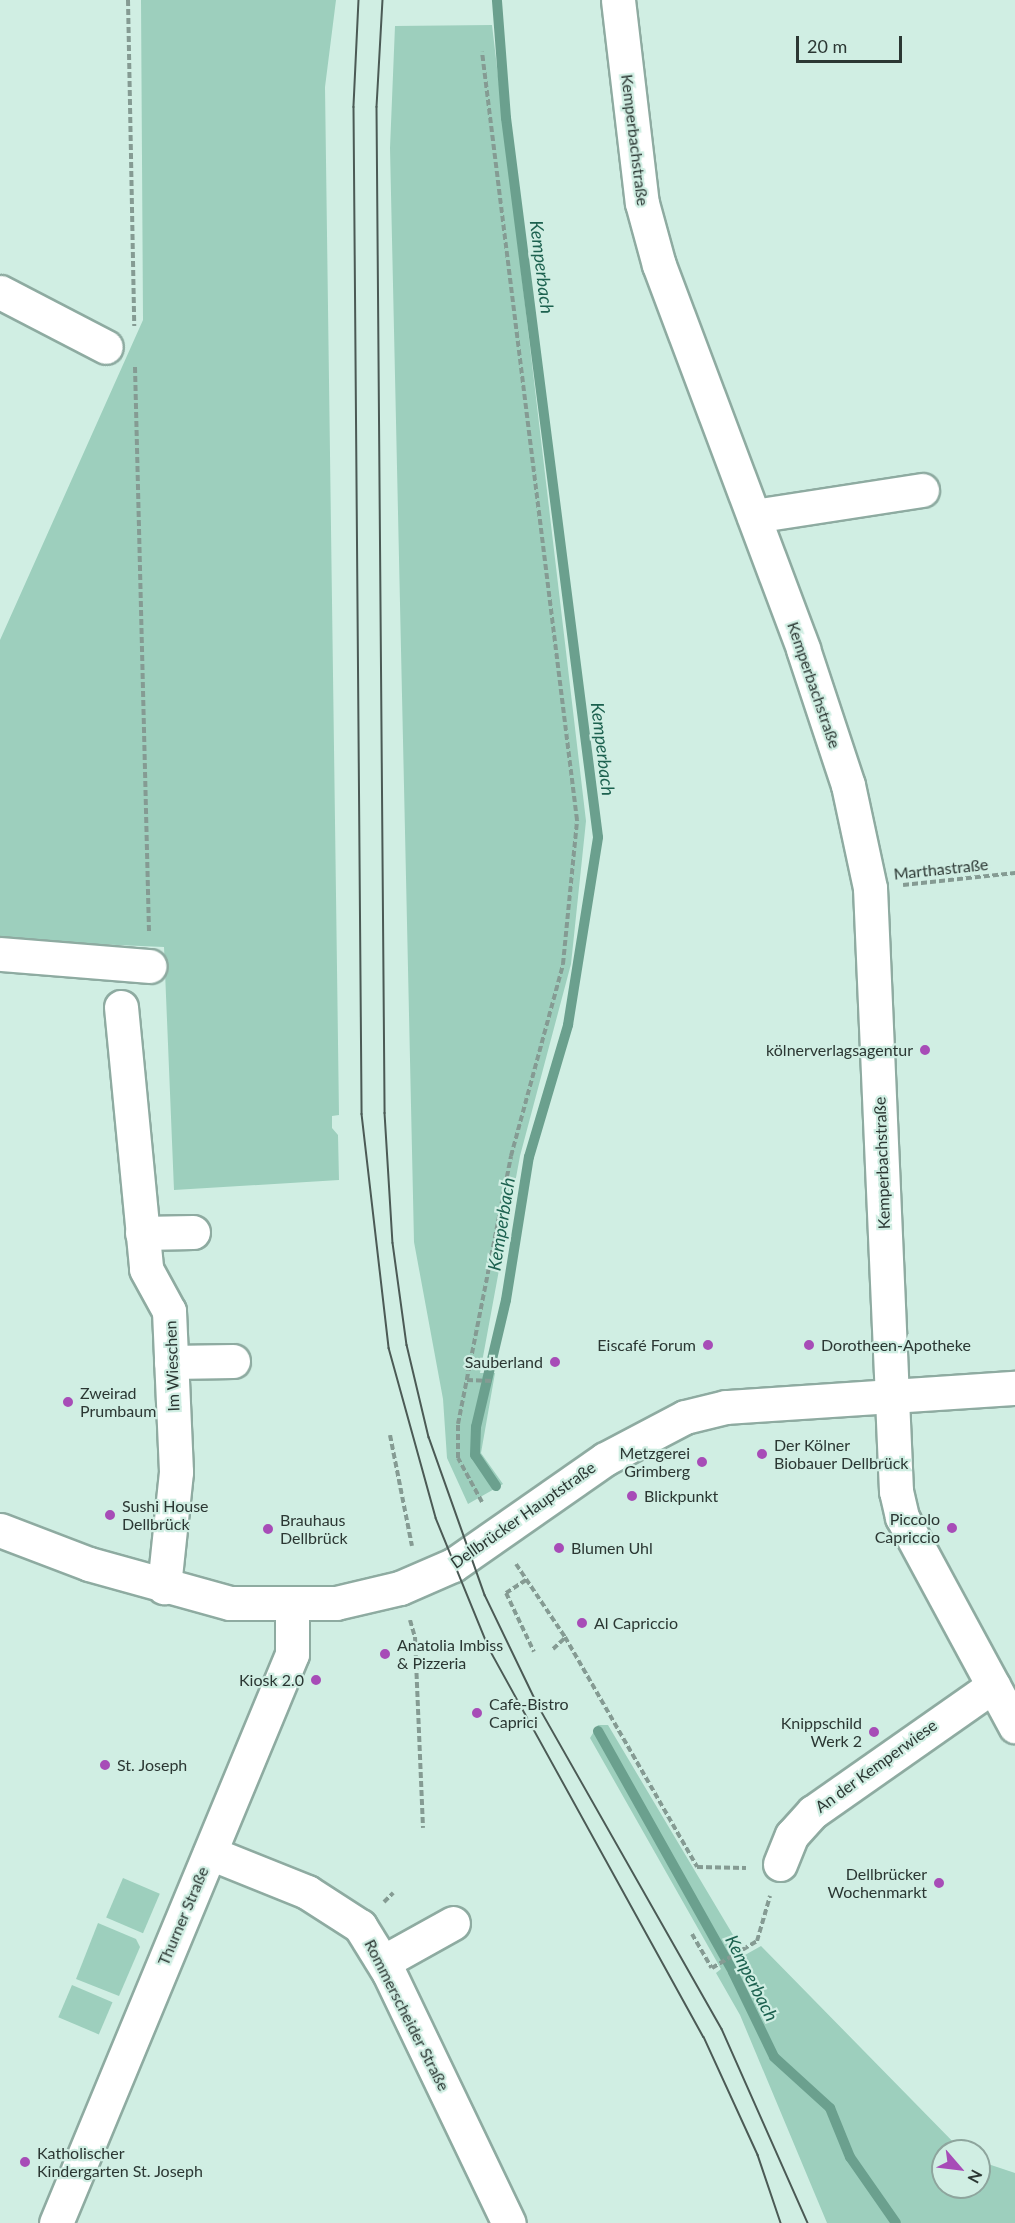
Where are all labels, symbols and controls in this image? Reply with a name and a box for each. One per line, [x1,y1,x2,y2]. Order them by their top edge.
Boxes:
scale bar [799,24,906,62]
text: 20 m [807,35,847,57]
street label: Kemperbachstraße [617,73,653,207]
water label: Kemperbach [526,219,558,315]
street label: Kemperbachstraße [783,619,845,751]
water label: Kemperbach [587,701,619,797]
street label: Marthastraße [893,854,989,884]
place label: kölnerverlagsagentur [766,1040,913,1060]
marker: kölnerverlagsagentur [918,1043,932,1057]
street label: Kemperbachstraße [870,1097,894,1229]
water label: Kemperbach [483,1176,519,1272]
street label: Im Wieschen [161,1320,183,1412]
place label: Eiscafé Forum [597,1335,696,1355]
place label: Dorotheen-Apotheke [821,1335,971,1355]
marker: Eiscafé Forum [701,1338,715,1352]
marker: Dorotheen-Apotheke [802,1338,816,1352]
place label: Sauberland [465,1352,543,1372]
marker: Sauberland [548,1355,562,1369]
place label: Zweirad Prumbaum [80,1383,156,1421]
marker: Zweirad Prumbaum [61,1395,75,1409]
place label: Der Kölner Biobauer Dellbrück [774,1435,909,1473]
place label: Metzgerei Grimberg [620,1443,690,1481]
marker: Der Kölner Biobauer Dellbrück [755,1447,769,1461]
marker: Metzgerei Grimberg [695,1455,709,1469]
street label: Dellbrücker Hauptstraße [447,1458,599,1572]
place label: Blickpunkt [644,1486,718,1506]
marker: Blickpunkt [625,1489,639,1503]
place label: Sushi House Dellbrück [122,1496,209,1534]
marker: Sushi House Dellbrück [103,1508,117,1522]
place label: Piccolo Capriccio [875,1509,940,1547]
place label: Brauhaus Dellbrück [280,1510,348,1548]
marker: Piccolo Capriccio [945,1521,959,1535]
marker: Brauhaus Dellbrück [261,1522,275,1536]
place label: Blumen Uhl [571,1538,653,1558]
marker: Blumen Uhl [552,1541,566,1555]
place label: Al Capriccio [594,1613,678,1633]
marker: Al Capriccio [575,1616,589,1630]
place label: Anatolia Imbiss & Pizzeria [397,1635,503,1673]
marker: Anatolia Imbiss & Pizzeria [378,1647,392,1661]
place label: Kiosk 2.0 [239,1670,304,1690]
marker: Kiosk 2.0 [309,1673,323,1687]
place label: Cafe-Bistro Caprici [489,1694,569,1732]
marker: Cafe-Bistro Caprici [470,1706,484,1720]
place label: Knippschild Werk 2 [781,1713,862,1751]
street label: An der Kemperwiese [811,1715,941,1817]
marker: Knippschild Werk 2 [867,1725,881,1739]
place label: St. Joseph [117,1755,188,1775]
marker: St. Joseph [98,1758,112,1772]
street label: Thurner Straße [154,1864,212,1968]
place label: Dellbrücker Wochenmarkt [828,1864,927,1902]
marker: Dellbrücker Wochenmarkt [932,1876,946,1890]
water label: Kemperbach [721,1931,783,2025]
street label: Rommerscheider Straße [360,1936,454,2094]
north arrow [931,2139,991,2199]
place label: Katholischer Kindergarten St. Joseph [37,2143,203,2181]
marker: Katholischer Kindergarten St. Joseph [18,2155,32,2169]
text: N [964,2167,987,2187]

